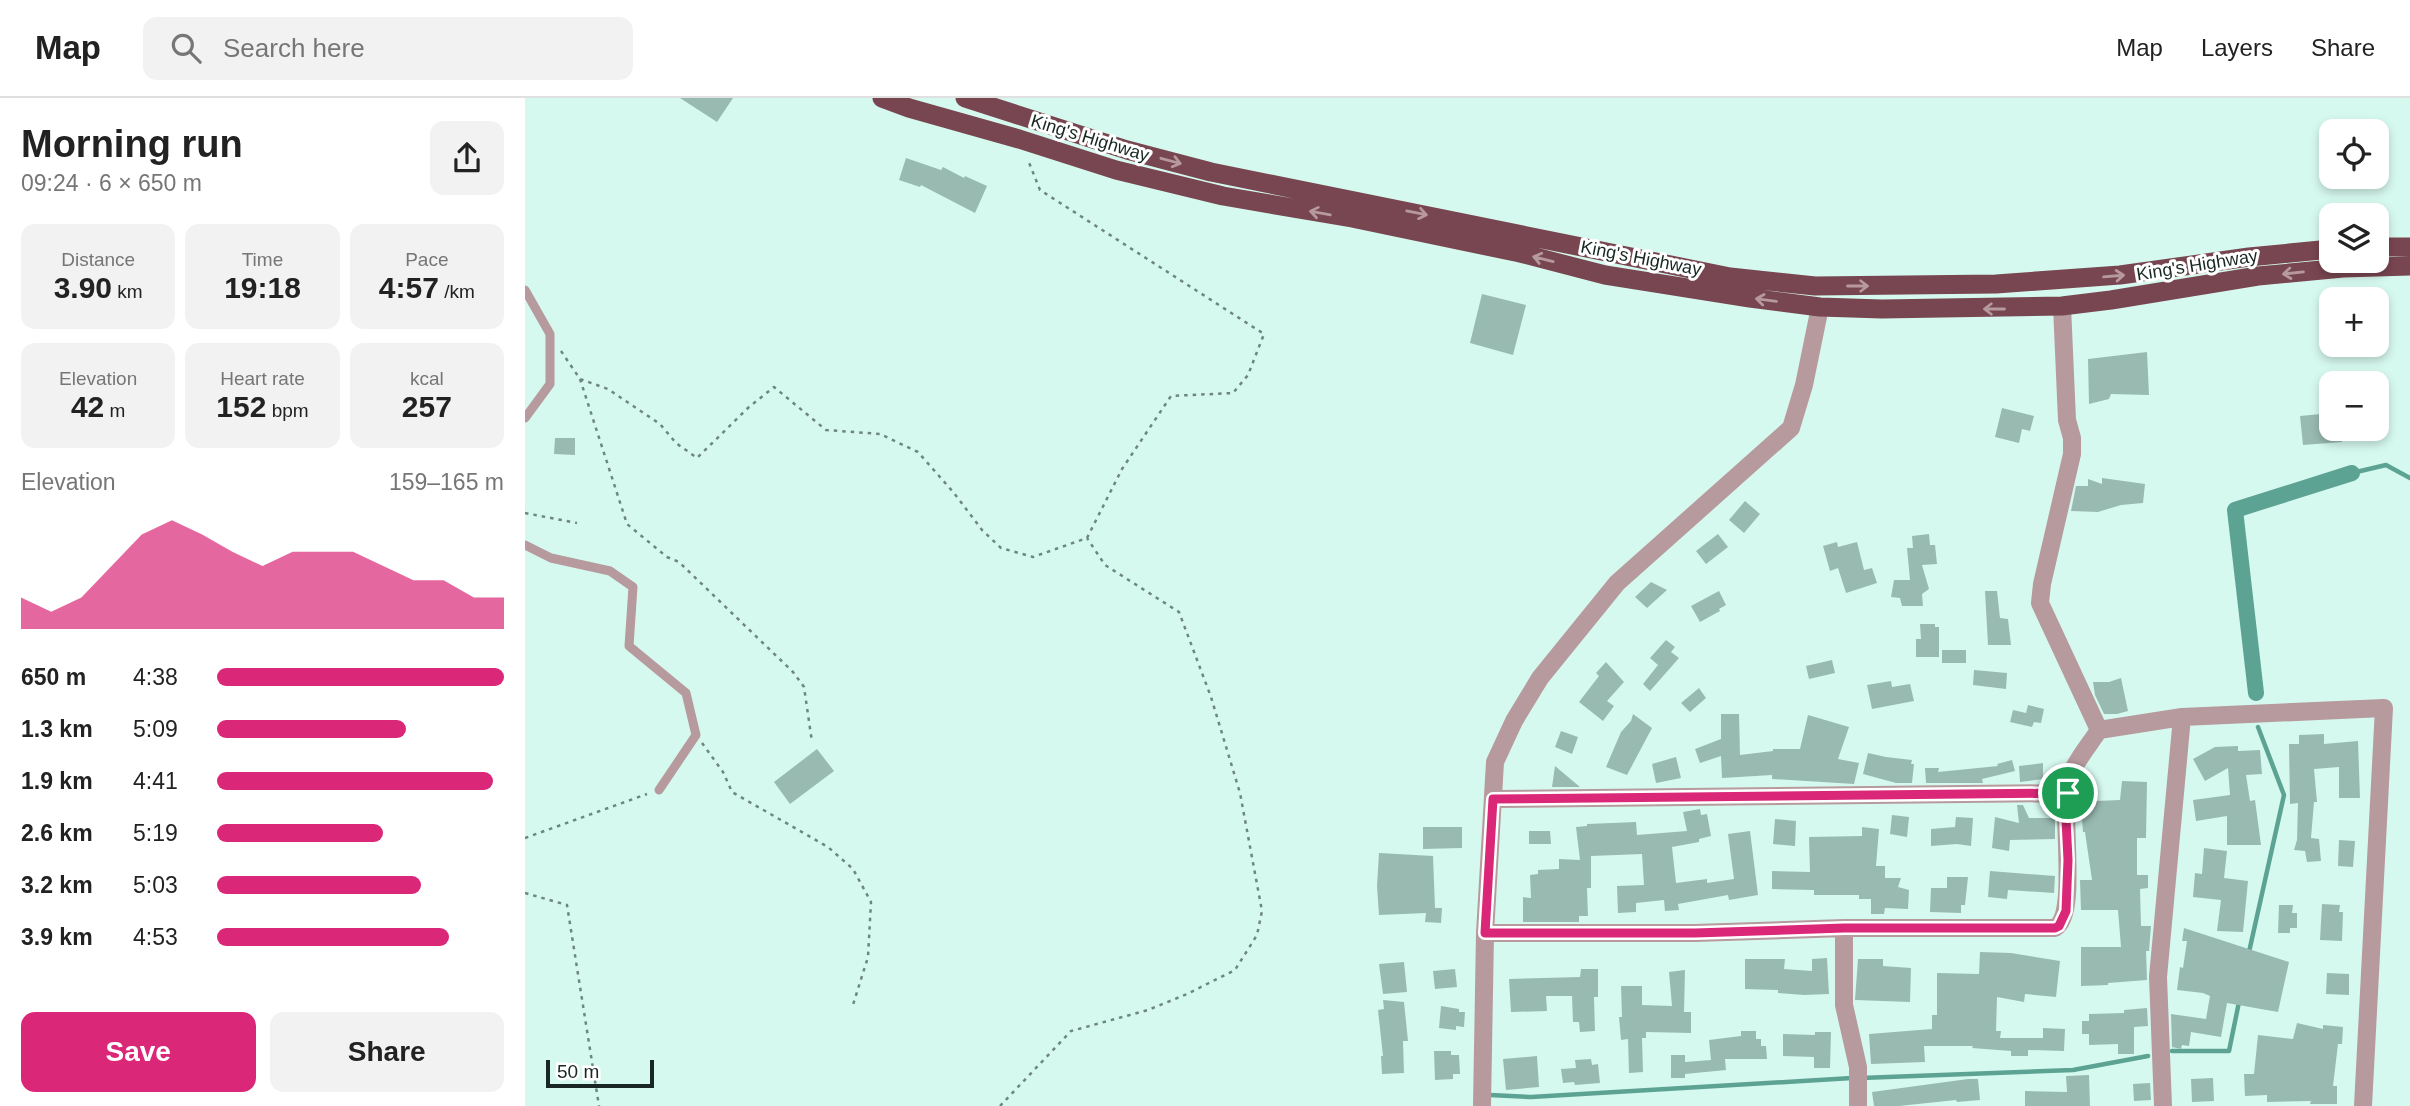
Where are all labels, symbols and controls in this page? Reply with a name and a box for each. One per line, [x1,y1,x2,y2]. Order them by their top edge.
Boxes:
search box [143,17,633,80]
text: Map [35,29,101,66]
icon: search [167,29,205,67]
text: Search here [223,33,365,63]
text: Map [2116,34,2163,61]
text: Layers [2201,34,2273,61]
text: Share [2311,34,2375,61]
street label: King's Highway [1029,111,1151,165]
map controls [2319,119,2389,441]
button: locate [2319,119,2389,189]
button: share [430,121,504,195]
text: Morning run [21,123,243,165]
one-way arrow [1159,155,1181,168]
text: 09:24 · 6 × 650 m [21,170,202,196]
button: layers [2319,203,2389,273]
one-way arrow [1309,206,1332,219]
one-way arrow [1405,206,1428,220]
street label: King's Highway [1579,236,1703,280]
street label: King's Highway [2135,246,2259,284]
text: Distance [61,249,135,270]
text: Time [242,249,283,270]
text: Pace [405,249,448,270]
one-way arrow [1532,252,1555,265]
one-way arrow [2282,266,2305,279]
one-way arrow [2102,269,2125,282]
text: 3.90 [54,271,112,304]
text: 19:18 [224,271,301,304]
text: 4:57 [379,271,439,304]
one-way arrow [1846,279,1869,293]
text: km [112,281,143,302]
text: /km [439,281,475,302]
button: + [2319,287,2389,357]
one-way arrow [1756,294,1778,307]
one-way arrow [1982,302,2005,316]
text: Elevation [59,368,137,389]
text: Heart rate [220,368,305,389]
text: kcal [410,368,444,389]
button: − [2319,371,2389,441]
text: 42 [71,390,104,423]
text: 152 [216,390,266,423]
text: 257 [402,390,452,423]
text: m [104,400,125,421]
text: bpm [266,400,309,421]
text: Elevation [21,469,116,495]
text: 159–165 m [389,469,504,495]
text: 650 m [21,664,86,690]
text: 4:38 [133,664,178,690]
text: 1.3 km [21,716,93,742]
text: 5:09 [133,716,178,742]
pin [2038,763,2098,823]
text: 1.9 km [21,768,93,794]
text: 4:41 [133,768,178,794]
icon: arrive [2049,774,2087,812]
text: 2.6 km [21,820,93,846]
text: 5:19 [133,820,178,846]
text: 3.2 km [21,872,93,898]
text: 5:03 [133,872,178,898]
text: 3.9 km [21,924,93,950]
text: 4:53 [133,924,178,950]
button: Save [21,1012,256,1092]
button: Share [270,1012,504,1092]
scale bar [546,1057,655,1089]
text: 50 m [557,1061,599,1082]

